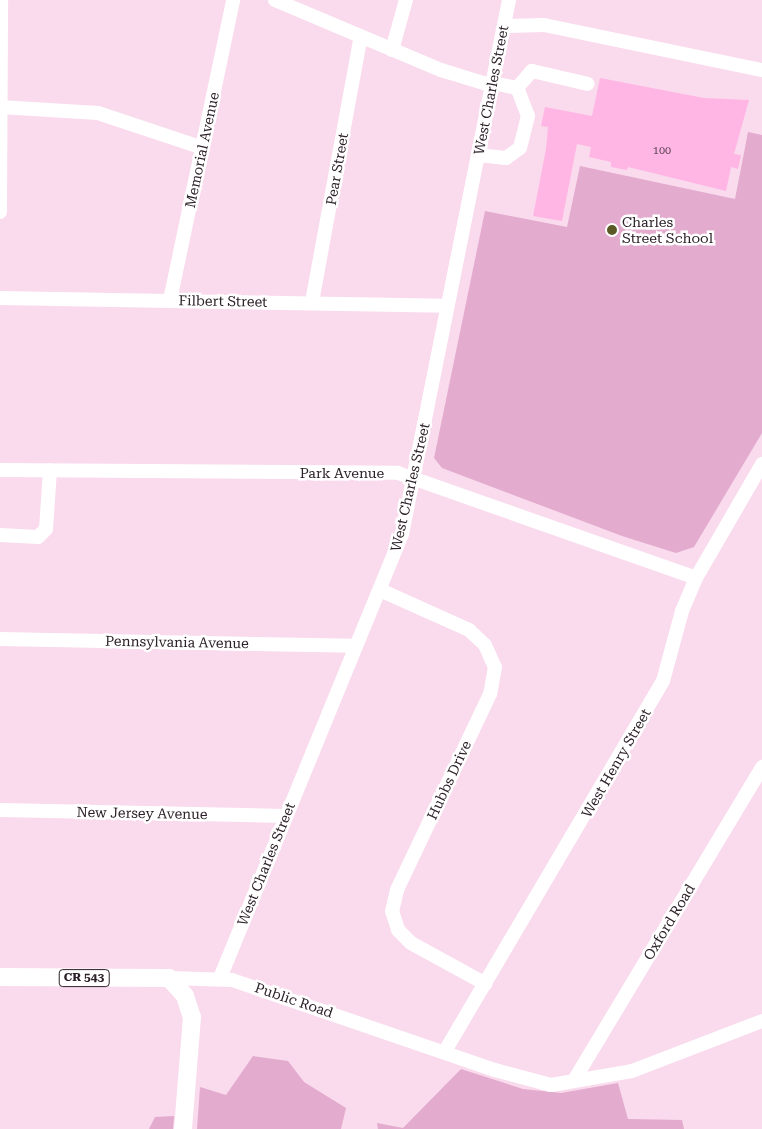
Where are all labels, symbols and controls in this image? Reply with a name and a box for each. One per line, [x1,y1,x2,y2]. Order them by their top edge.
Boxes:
street label: West Charles Street [470,24,512,156]
street label: Memorial Avenue [182,90,222,210]
street label: Pear Street [322,131,352,207]
house number: 100 [653,144,671,158]
place label: Charles Street School [622,214,713,246]
marker: Charles Street School [606,224,618,236]
street label: Filbert Street [178,292,268,310]
street label: West Charles Street [387,421,433,553]
street label: Park Avenue [300,465,384,481]
street label: Pennsylvania Avenue [105,632,249,652]
street label: West Henry Street [578,706,654,820]
street label: Hubbs Drive [423,738,475,822]
street label: West Charles Street [234,800,298,928]
street label: New Jersey Avenue [76,803,208,823]
street label: Oxford Road [640,881,698,963]
road number: CR 543 [58,968,110,988]
street label: Public Road [253,979,335,1021]

